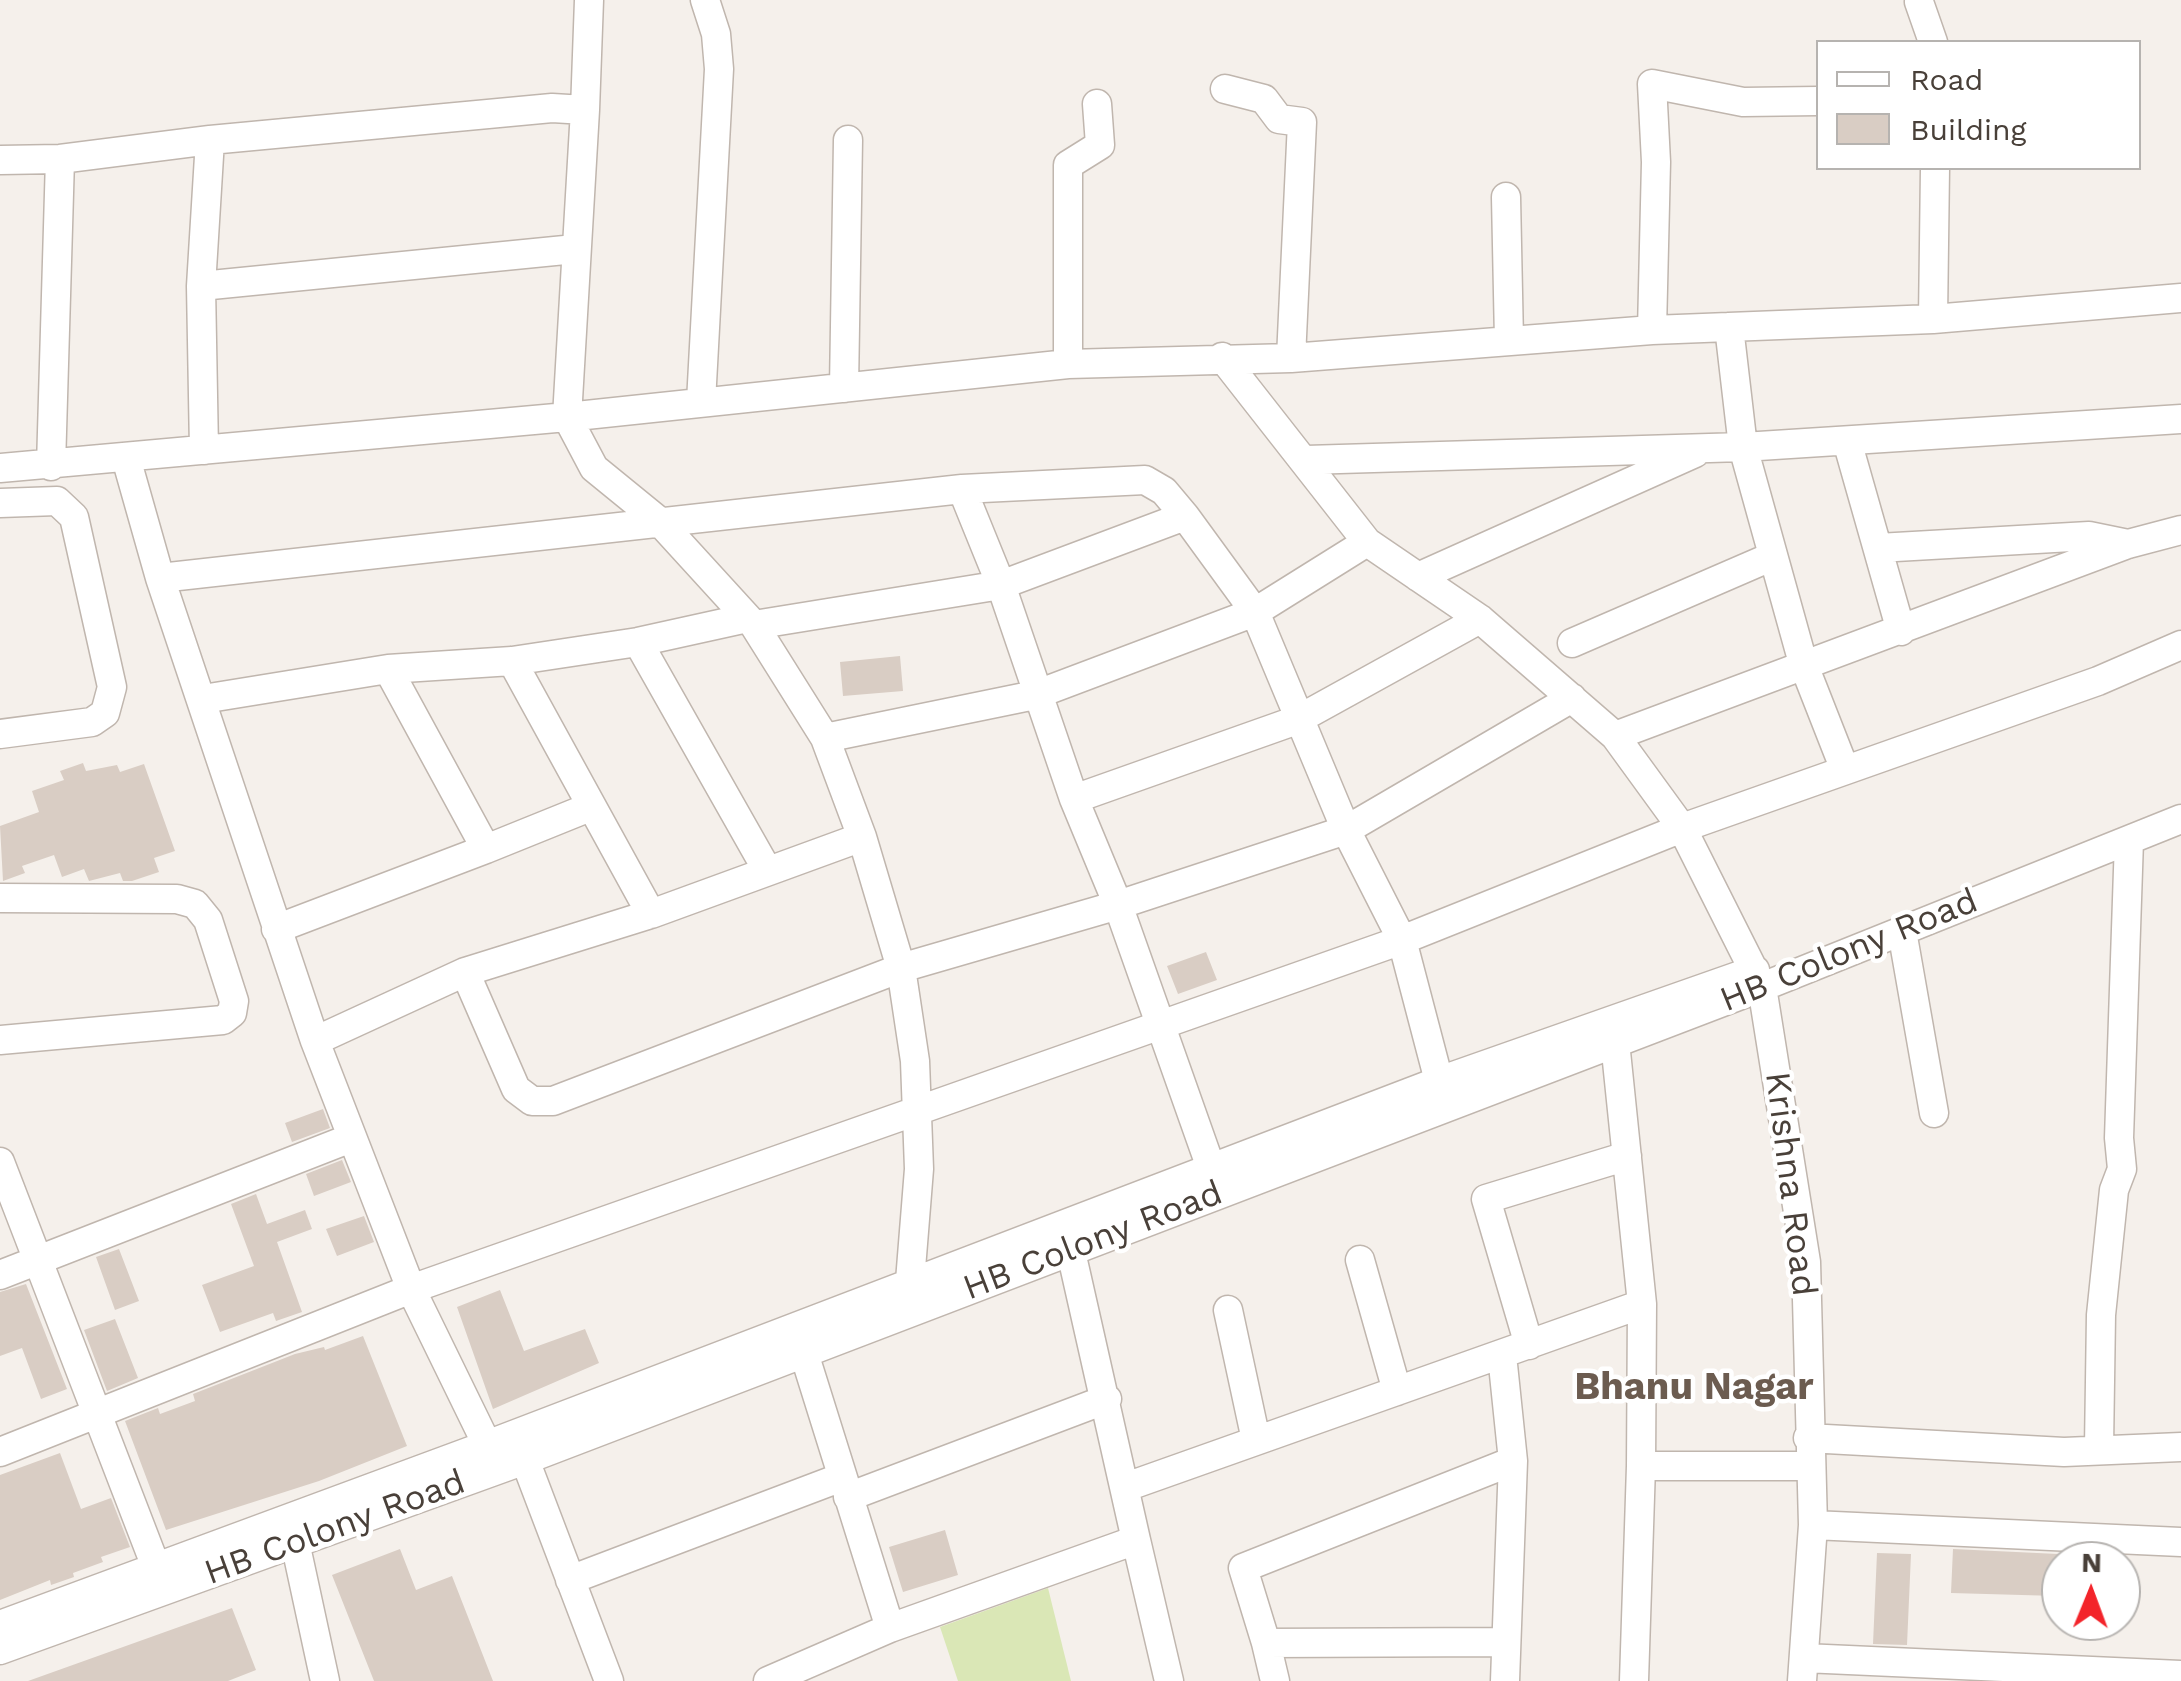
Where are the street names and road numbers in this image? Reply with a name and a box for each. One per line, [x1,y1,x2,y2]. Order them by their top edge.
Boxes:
street label: HB Colony Road [1714,880,1984,1022]
street label: Krishna Road [1755,1070,1825,1298]
street label: HB Colony Road [958,1172,1228,1310]
street label: HB Colony Road [199,1461,471,1595]

